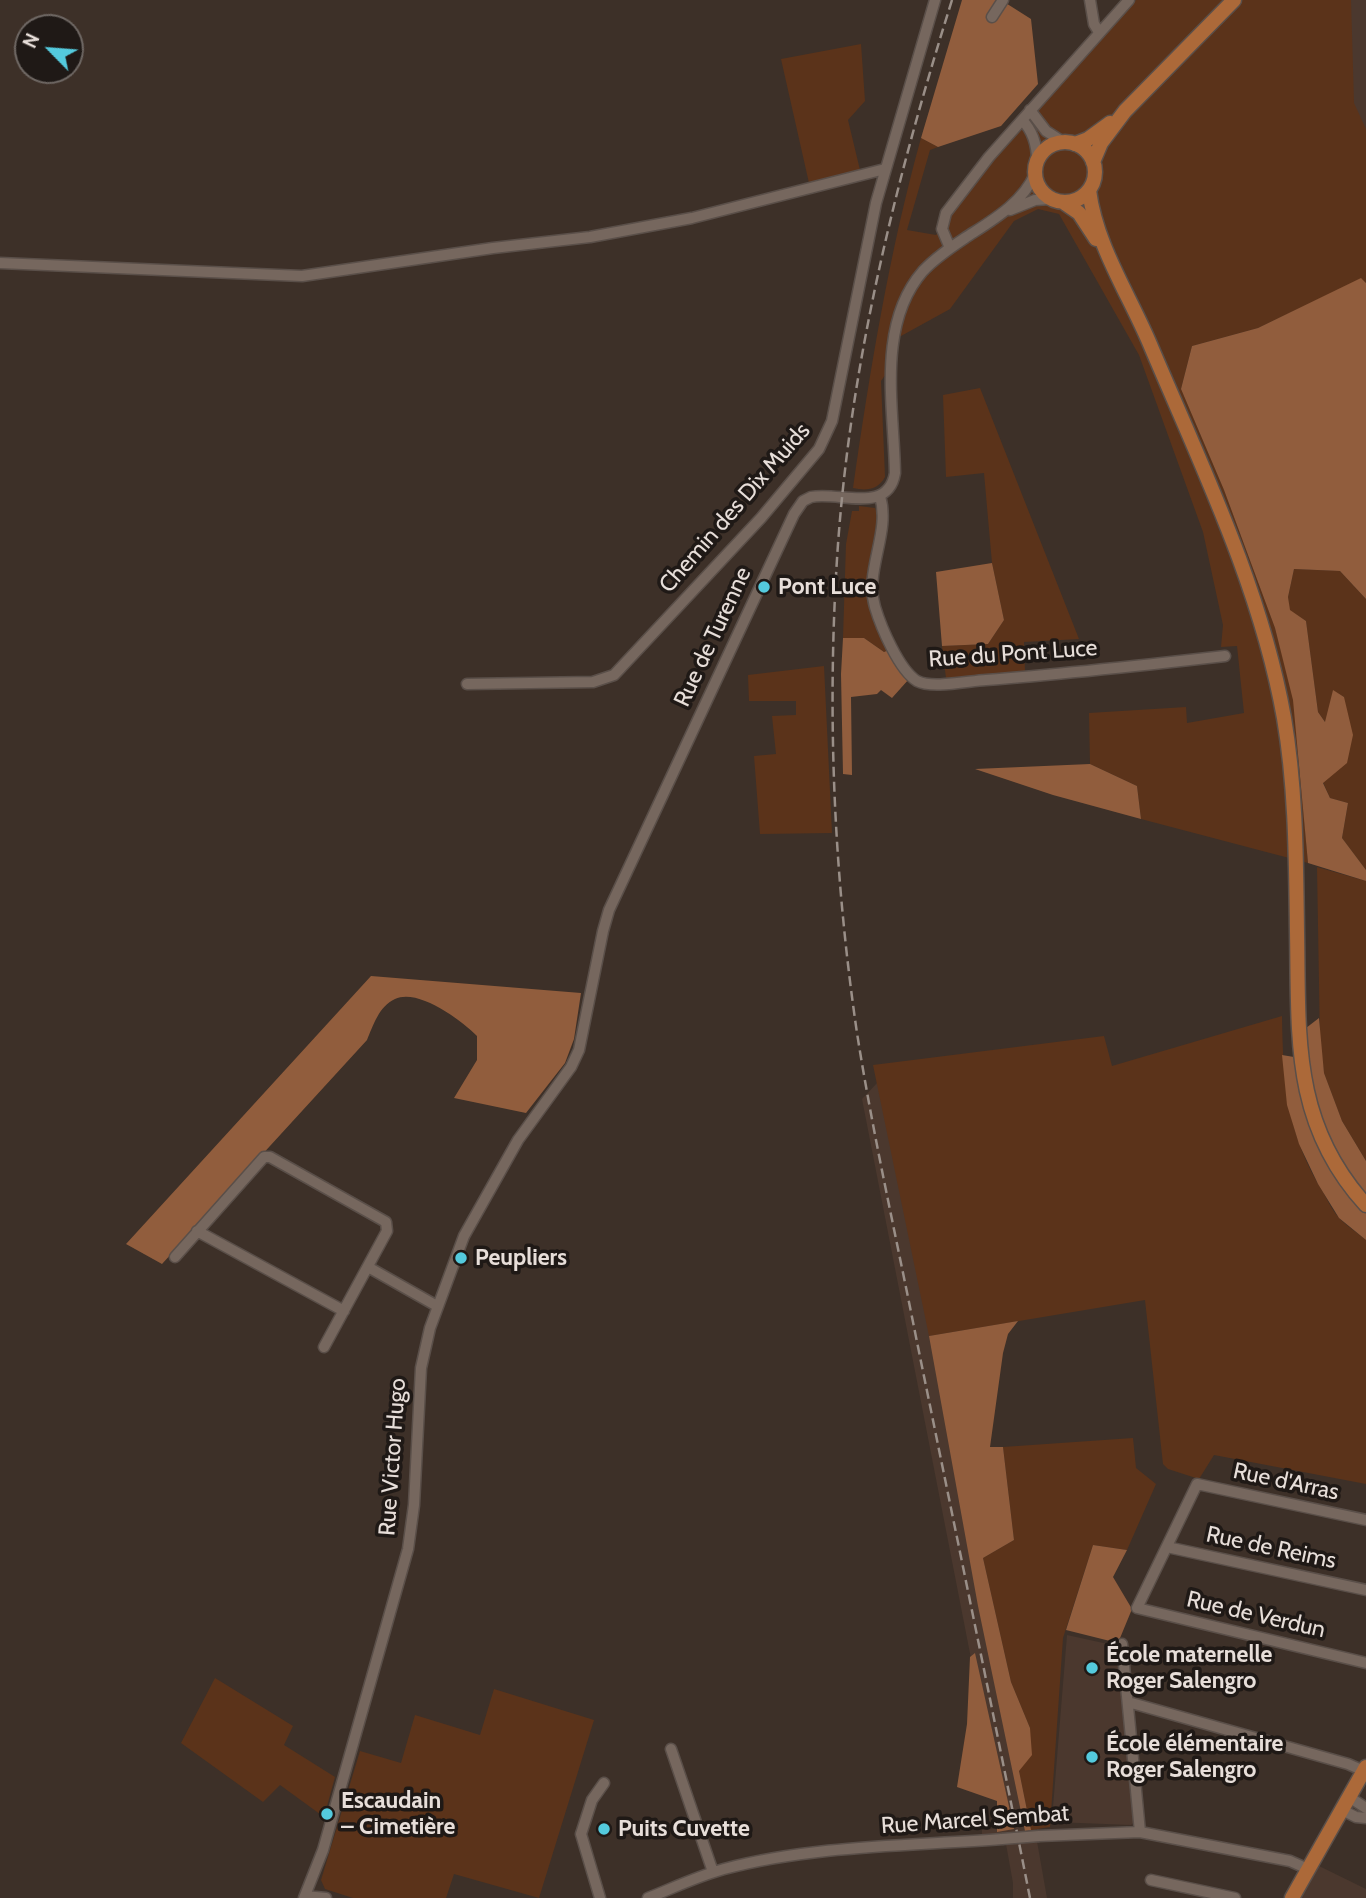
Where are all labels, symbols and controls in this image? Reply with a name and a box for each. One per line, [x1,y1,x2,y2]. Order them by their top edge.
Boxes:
north arrow [14,14,84,84]
text: N [18,30,45,52]
street label: Chemin des Dix Muids [654,417,816,599]
street label: Rue de Turenne [669,563,757,711]
place label: Pont Luce [778,573,876,601]
marker: Pont Luce [756,579,772,595]
street label: Rue du Pont Luce [928,634,1098,674]
place label: Peupliers [475,1244,567,1272]
marker: Peupliers [453,1250,469,1266]
street label: Rue Victor Hugo [374,1377,412,1537]
street label: Rue d'Arras [1231,1457,1341,1507]
street label: Rue de Reims [1204,1521,1338,1575]
street label: Rue de Verdun [1184,1586,1328,1644]
place label: École maternelle Roger Salengro [1106,1641,1272,1695]
marker: École maternelle Roger Salengro [1084,1660,1100,1676]
place label: École élémentaire Roger Salengro [1106,1730,1283,1784]
marker: École élémentaire Roger Salengro [1084,1749,1100,1765]
place label: Escaudain – Cimetière [341,1787,455,1841]
street label: Rue Marcel Sembat [880,1800,1070,1840]
marker: Escaudain – Cimetière [319,1806,335,1822]
place label: Puits Cuvette [618,1815,750,1843]
marker: Puits Cuvette [596,1821,612,1837]

